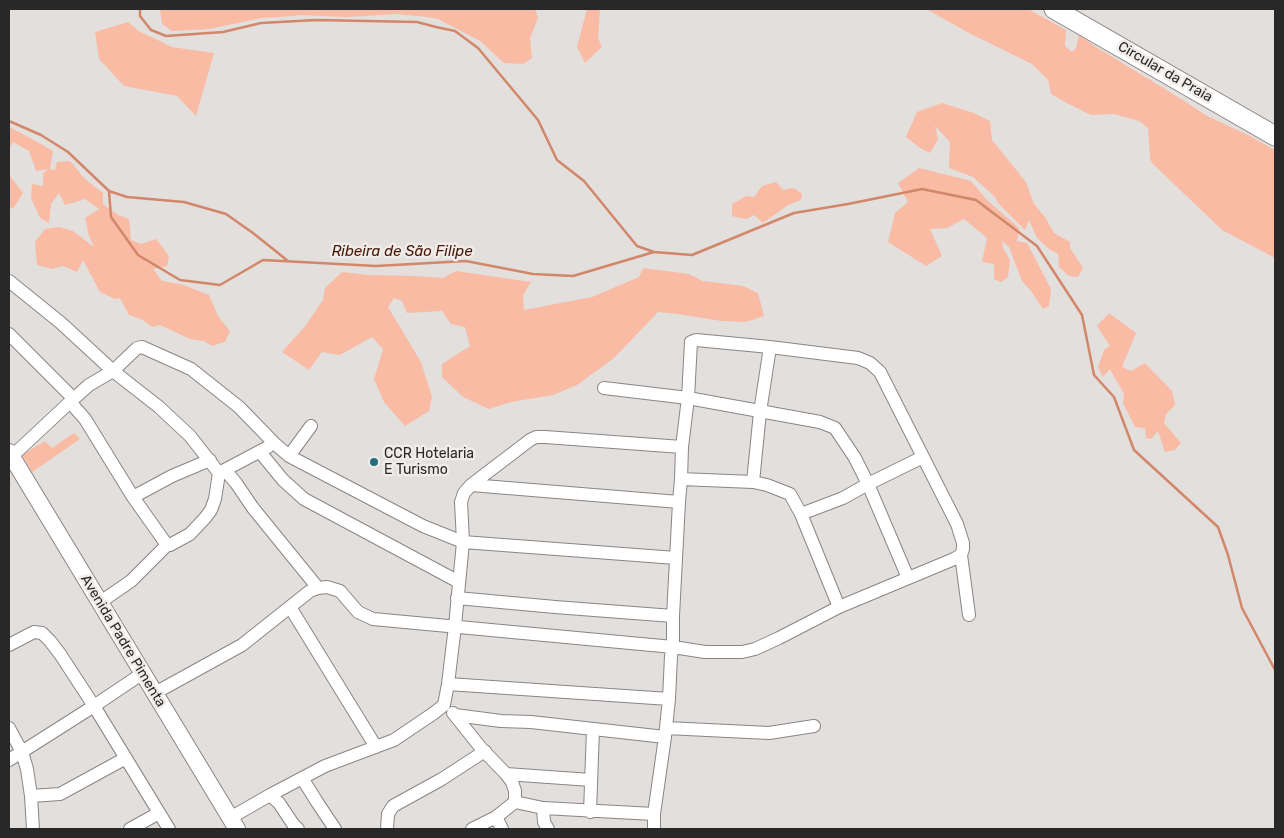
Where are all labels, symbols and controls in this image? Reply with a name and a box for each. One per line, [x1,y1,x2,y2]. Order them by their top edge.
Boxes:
street label: Circular da Praia [1115,38,1215,106]
water label: Ribeira de São Filipe [331,243,473,261]
place label: CCR Hotelaria E Turismo [384,446,474,478]
marker: CCR Hotelaria E Turismo [368,456,380,468]
street label: Avenida Padre Pimenta [77,572,169,710]

